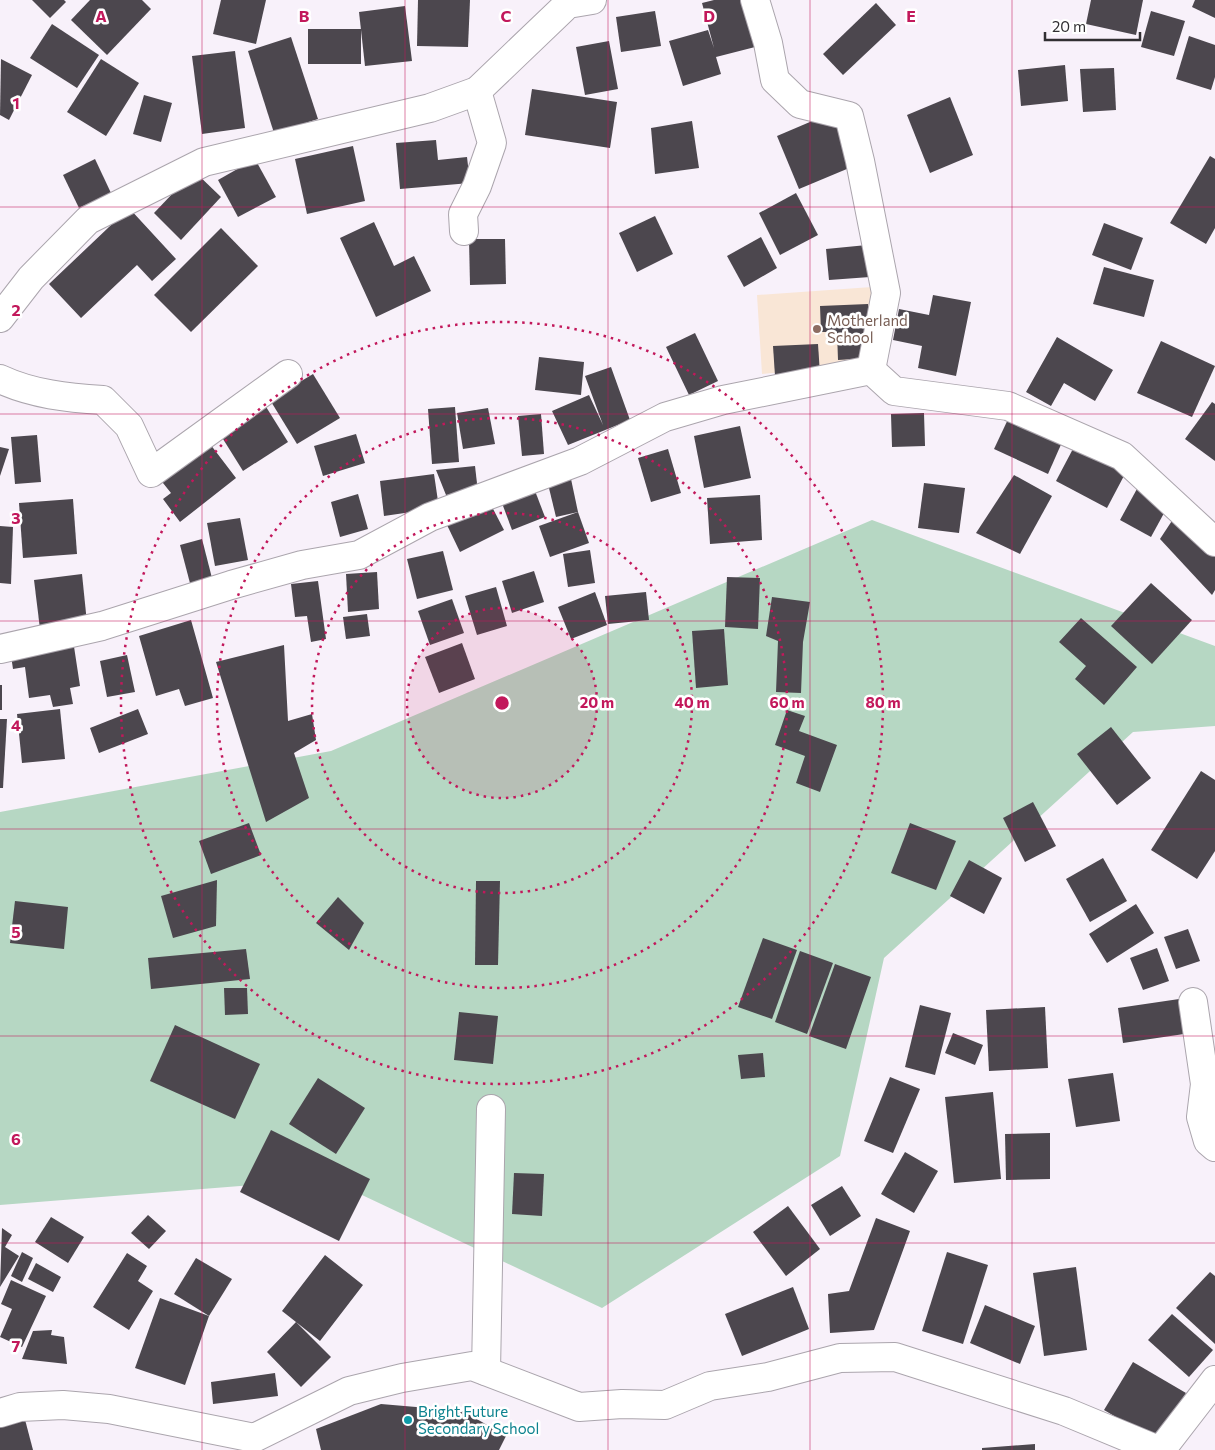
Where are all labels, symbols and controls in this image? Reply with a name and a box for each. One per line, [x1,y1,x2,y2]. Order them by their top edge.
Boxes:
text: A [95,6,107,25]
text: B [299,6,310,25]
text: C [501,6,512,25]
text: D [703,6,715,25]
text: E [906,6,916,25]
scale bar [1045,10,1140,42]
text: 20 m [1052,17,1086,35]
text: 1 [12,93,20,112]
text: 2 [11,300,21,319]
place label: Motherland School [827,311,908,346]
marker: Motherland School [811,323,823,335]
text: 3 [11,508,21,527]
text: 20 m [580,693,614,711]
text: 40 m [674,693,710,711]
text: 60 m [769,693,805,711]
text: 80 m [865,693,901,711]
centre of rings [493,694,511,712]
text: 4 [11,715,21,734]
text: 5 [11,922,21,941]
text: 6 [11,1129,21,1148]
text: 7 [12,1336,21,1355]
place label: Bright Future Secondary School [418,1402,539,1437]
marker: Bright Future Secondary School [402,1414,414,1426]

